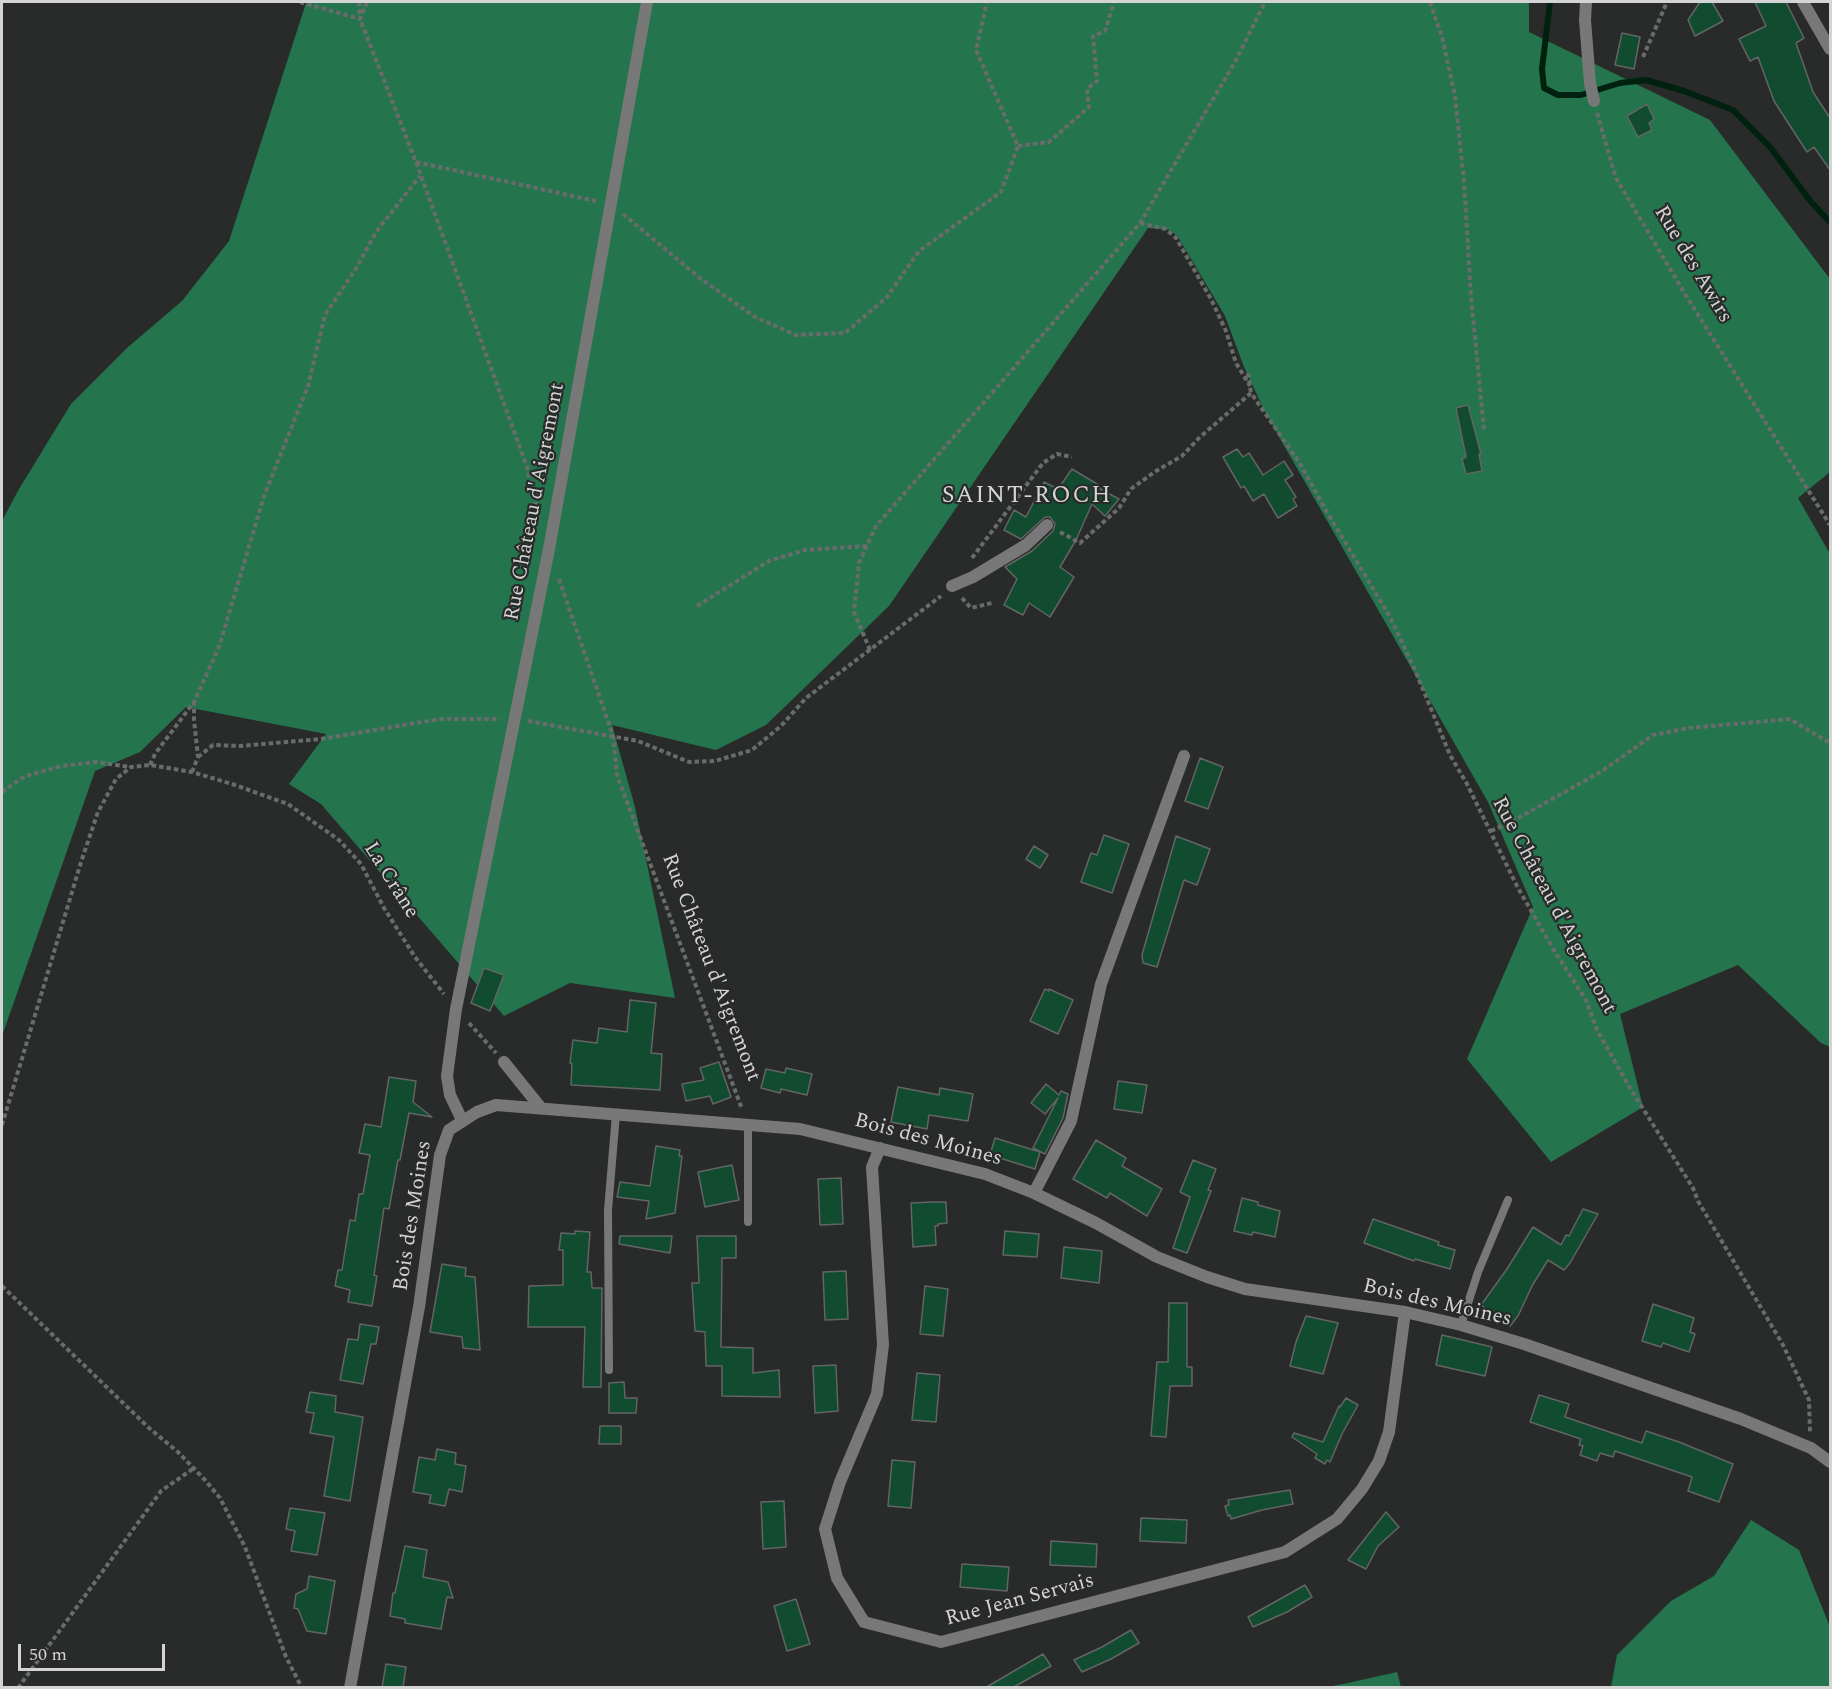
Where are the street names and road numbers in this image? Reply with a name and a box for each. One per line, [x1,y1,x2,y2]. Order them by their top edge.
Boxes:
street label: Rue des Awirs [1647,202,1737,328]
street label: Rue Château d'Aigremont [501,381,571,623]
street label: Rue Château d'Aigremont [1485,793,1621,1019]
street label: La Crâne [357,838,423,924]
street label: Rue Château d'Aigremont [655,851,765,1085]
street label: Bois des Moines [851,1109,1005,1173]
street label: Bois des Moines [390,1139,438,1293]
street label: Bois des Moines [1360,1275,1514,1333]
street label: Rue Jean Servais [943,1569,1097,1633]

